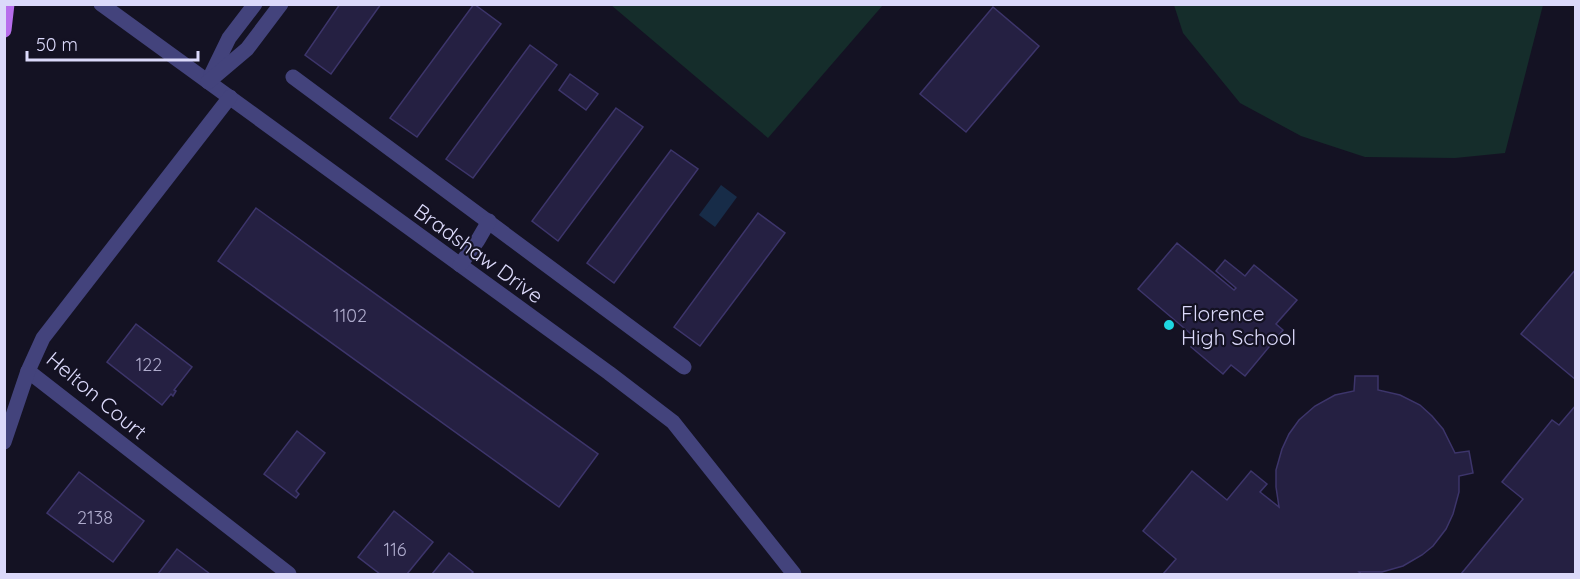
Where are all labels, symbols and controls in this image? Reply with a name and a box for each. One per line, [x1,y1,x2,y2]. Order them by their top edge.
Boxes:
scale bar [27,24,198,62]
text: 50 m [36,33,78,56]
street label: Bradshaw Drive [409,197,549,309]
place label: Florence High School [1181,300,1296,350]
house number: 1102 [333,304,367,327]
marker: Florence High School [1162,318,1176,332]
street label: Helton Court [42,346,152,444]
house number: 122 [136,353,162,376]
house number: 2138 [77,506,113,529]
house number: 116 [383,538,407,561]

